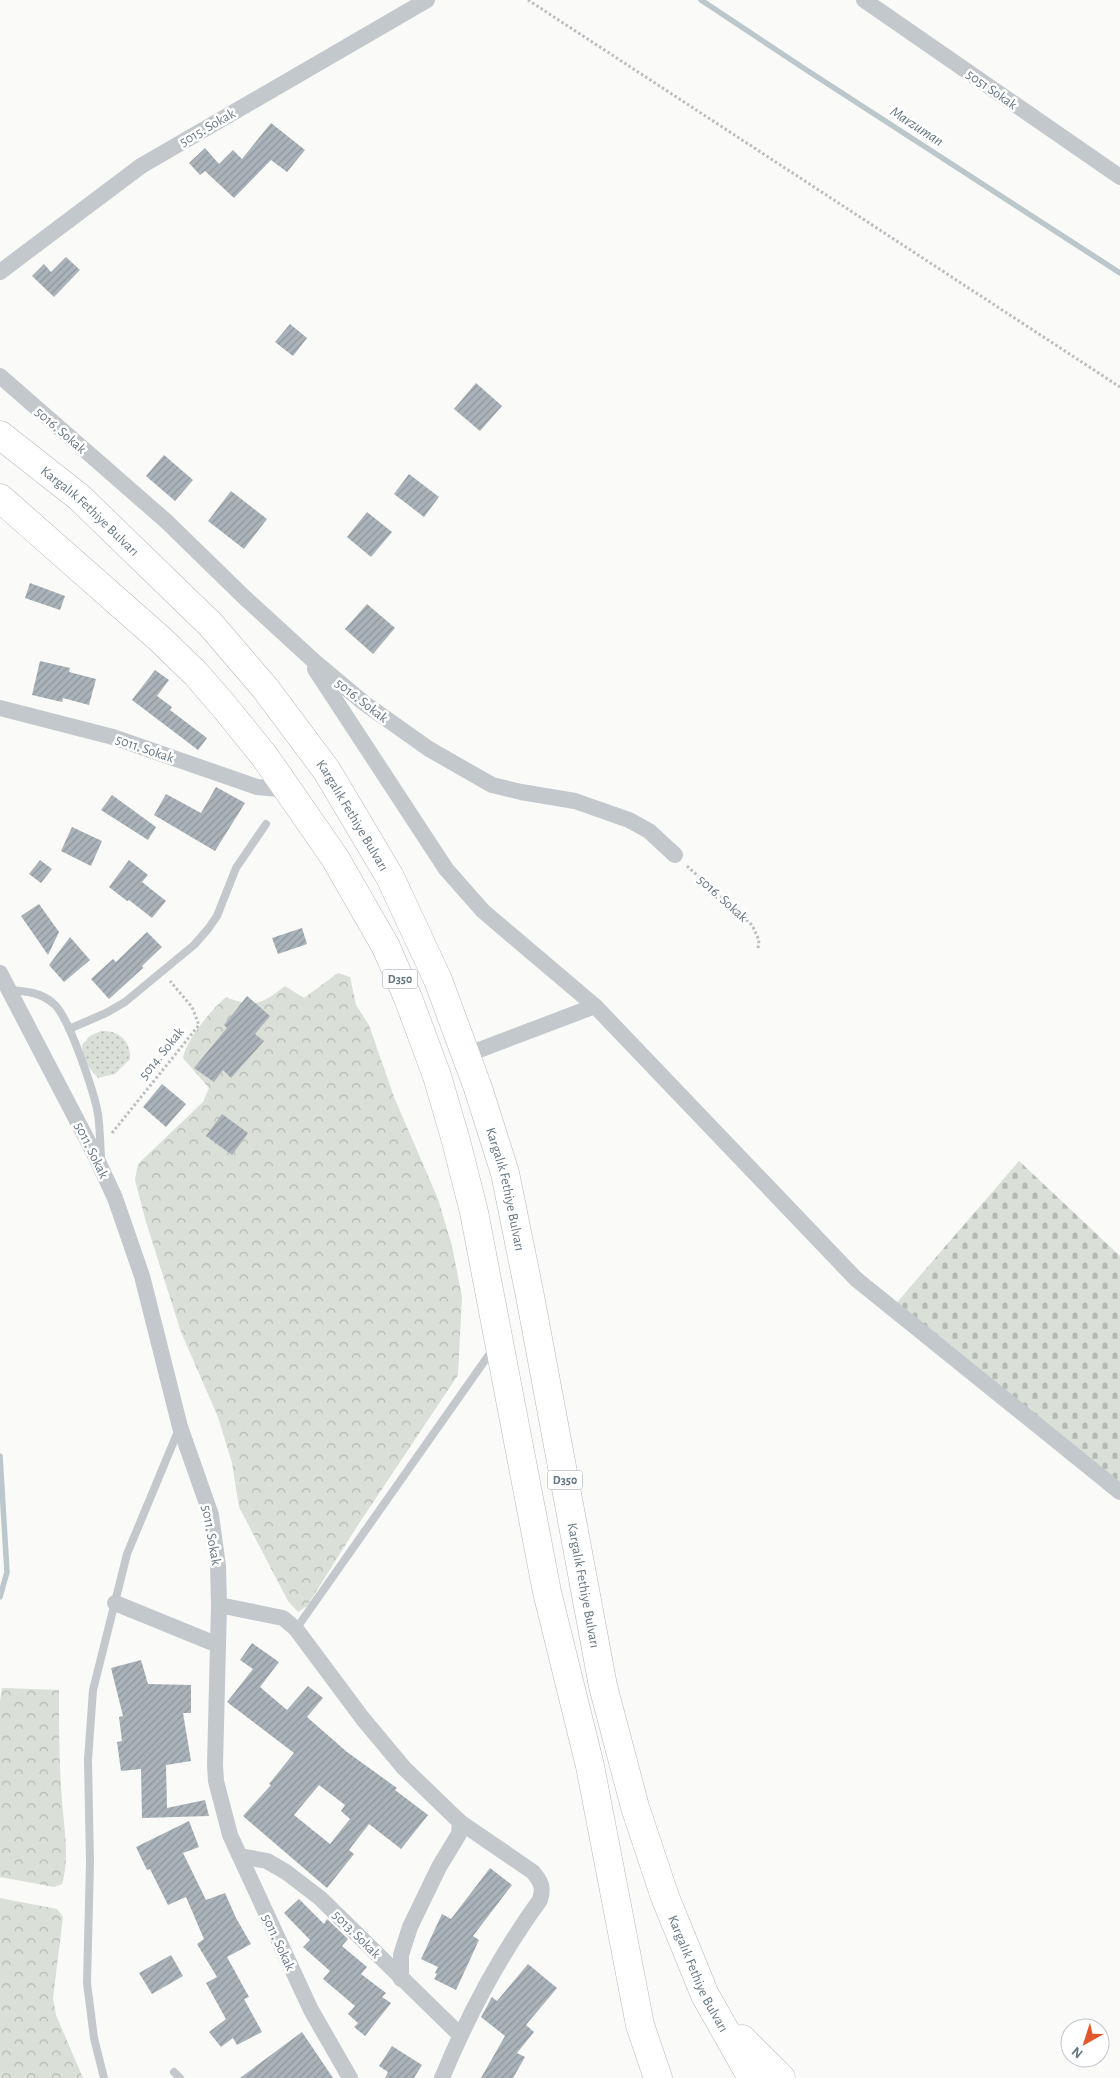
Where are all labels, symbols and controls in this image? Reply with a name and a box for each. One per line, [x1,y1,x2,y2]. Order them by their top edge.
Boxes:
street label: 5051 Sokak [963,67,1020,113]
water label: Marzuman [887,104,946,149]
street label: 5015. Sokak [177,106,238,149]
street label: 5016. Sokak [32,405,89,457]
street label: Kargalık Fethiye Bulvarı [38,464,141,559]
street label: 5016. Sokak [333,676,391,726]
street label: 5011. Sokak [114,732,176,766]
street label: Kargalık Fethiye Bulvarı [313,758,391,874]
street label: 5016. Sokak [694,873,751,925]
road number: D350 [382,970,418,989]
street label: 5014. Sokak [137,1024,187,1082]
street label: 5011. Sokak [72,1120,111,1181]
street label: Kargalık Fethiye Bulvarı [483,1126,527,1252]
road number: D350 [548,1470,582,1490]
street label: 5011. Sokak [199,1504,223,1567]
street label: Kargalık Fethiye Bulvarı [565,1522,602,1649]
street label: 5013. Sokak [330,1908,383,1962]
street label: 5011. Sokak [259,1912,297,1973]
street label: Kargalık Fethiye Bulvarı [665,1913,730,2035]
north arrow [1060,2018,1110,2068]
text: N [1069,2044,1086,2061]

